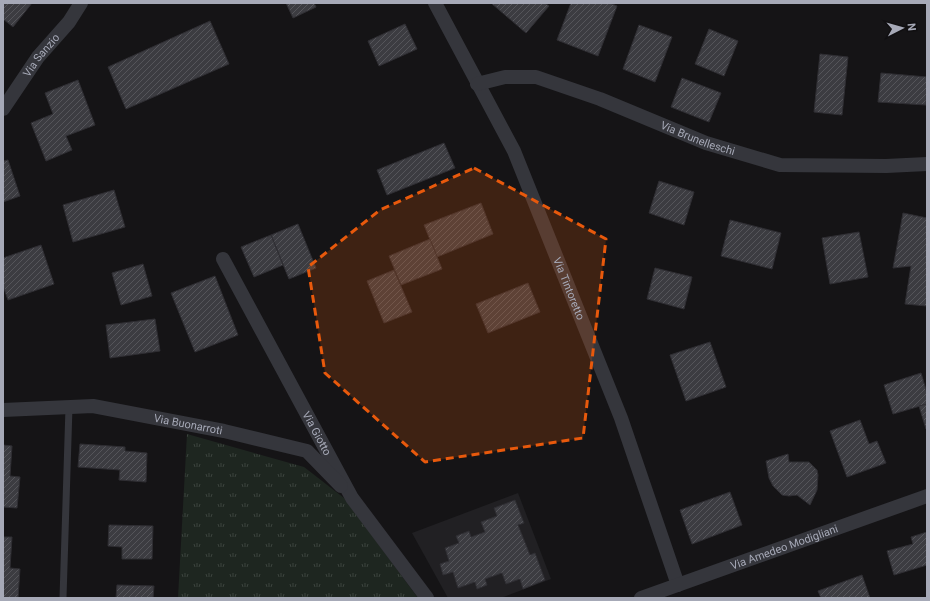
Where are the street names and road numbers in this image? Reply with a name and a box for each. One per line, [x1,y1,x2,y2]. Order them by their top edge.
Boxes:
street label: Via Sanzio [20,31,62,79]
street label: Via Brunelleschi [659,118,737,158]
street label: Via Tintoretto [551,255,587,322]
street label: Via Giotto [300,409,334,458]
street label: Via Buonarroti [153,411,224,437]
street label: Via Amedeo Modigliani [729,522,840,572]

